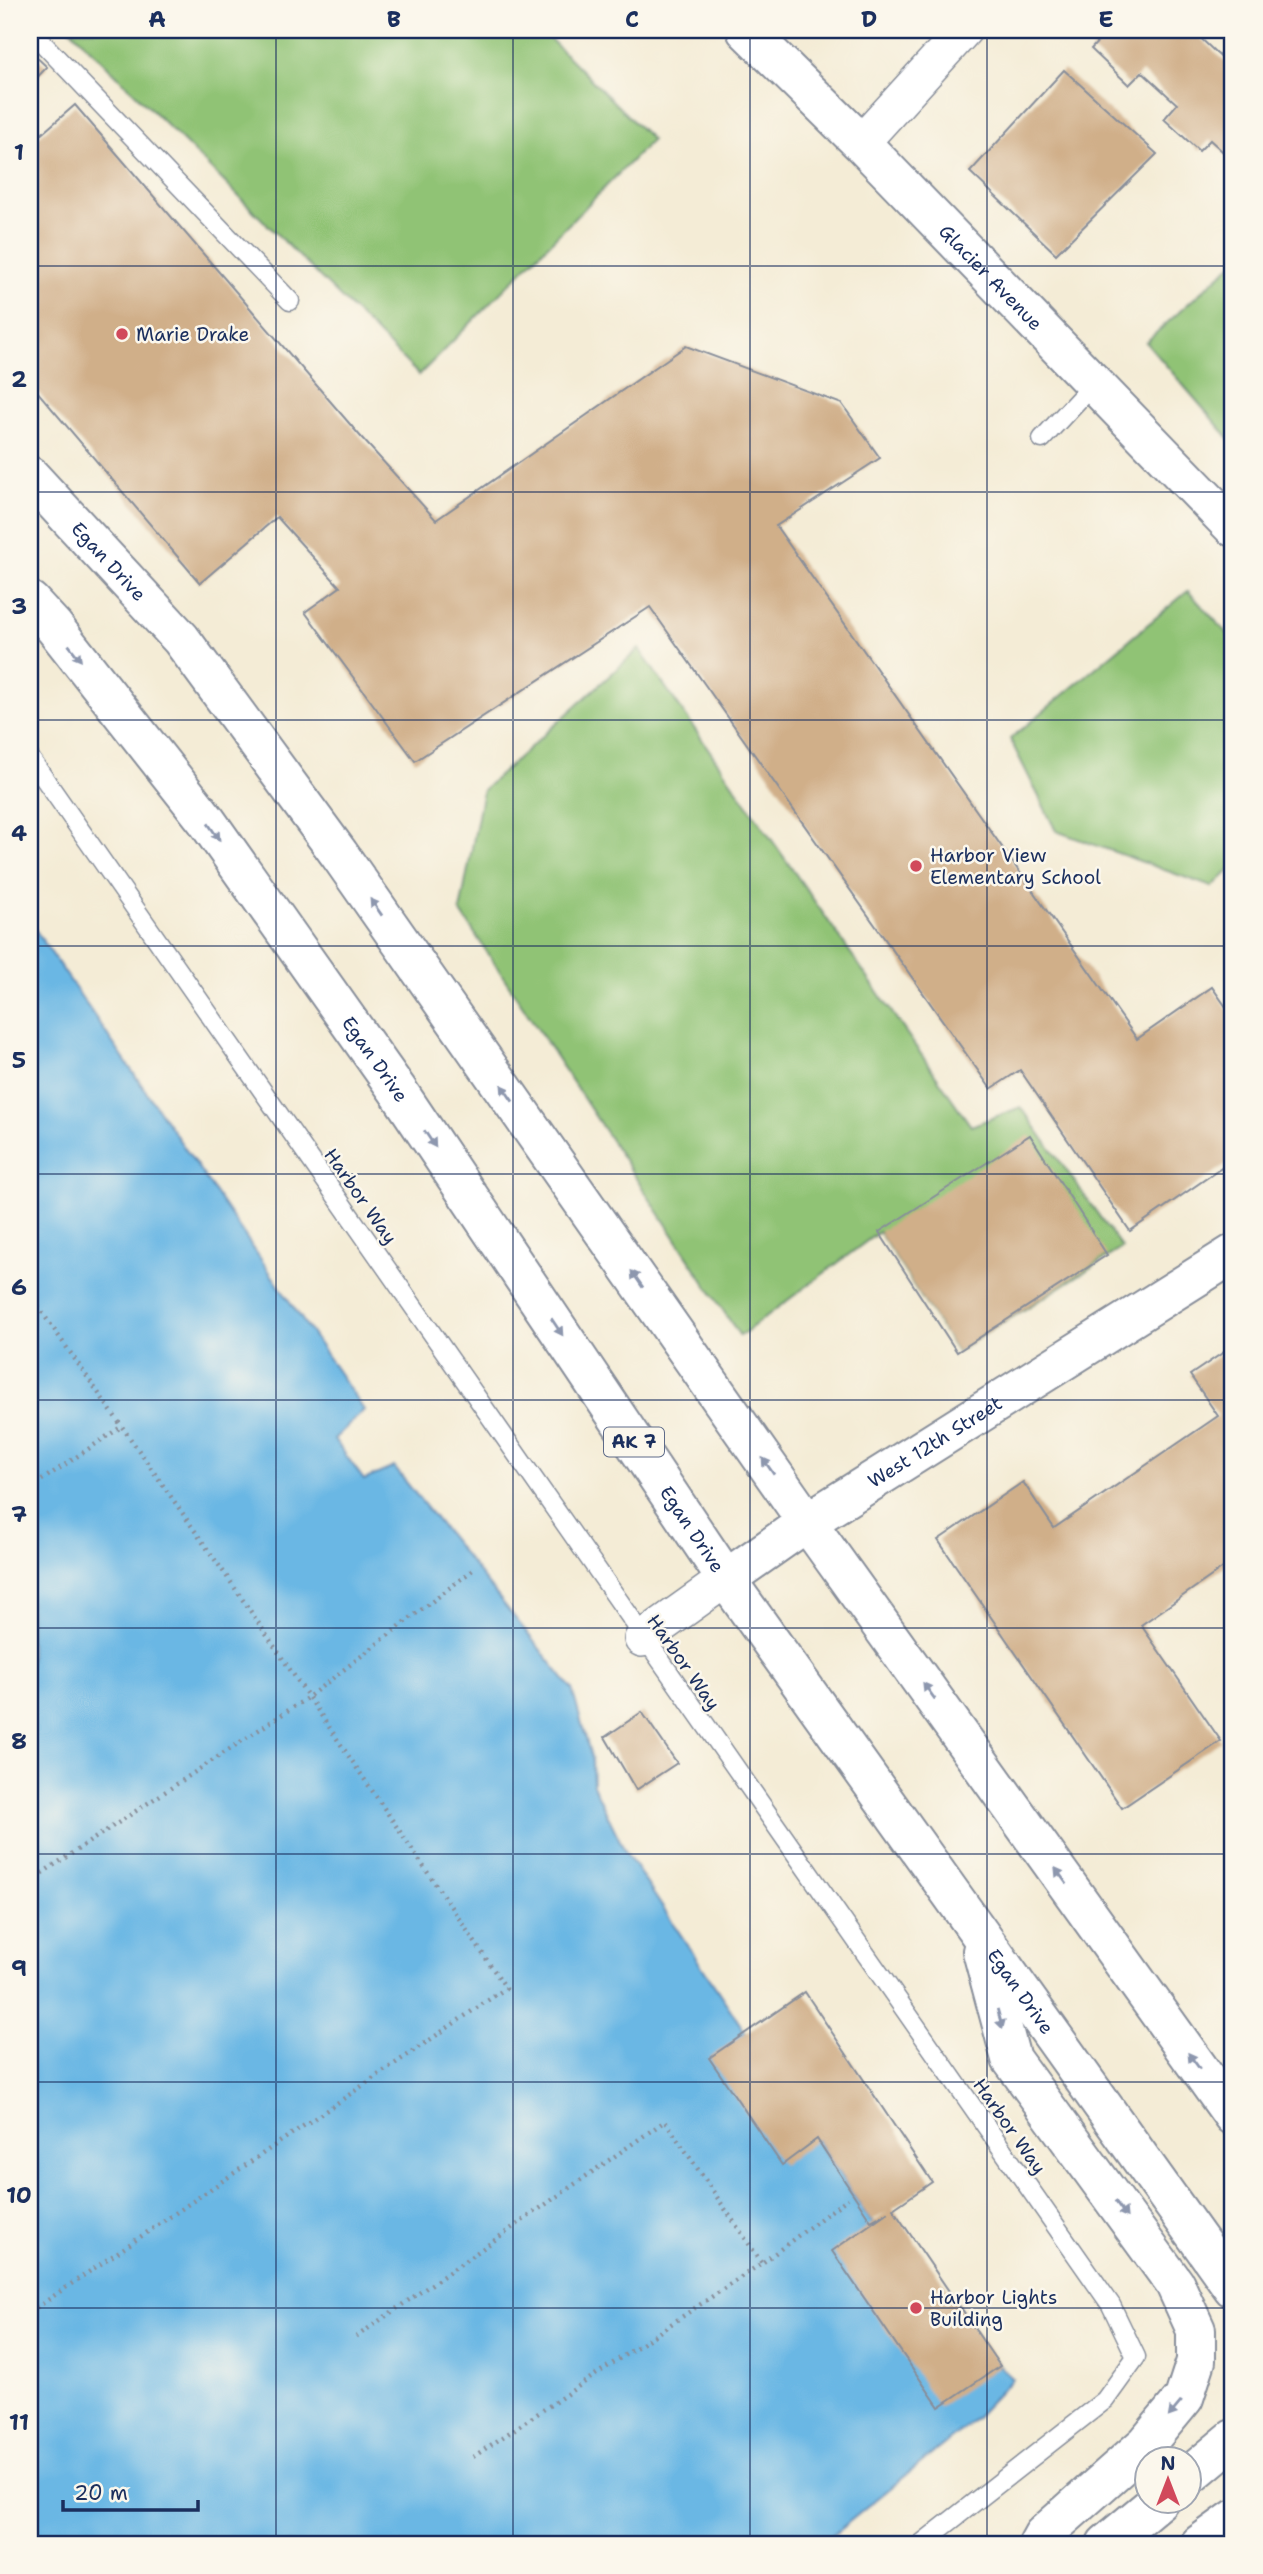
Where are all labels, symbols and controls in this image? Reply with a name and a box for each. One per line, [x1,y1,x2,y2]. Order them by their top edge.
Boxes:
text: A [148,4,166,34]
text: B [387,4,401,34]
text: C [625,4,639,34]
text: D [861,4,877,34]
text: E [1098,4,1114,34]
text: 1 [14,137,24,167]
street label: Glacier Avenue [933,219,1048,336]
place label: Marie Drake [136,322,249,347]
marker: Marie Drake [114,326,130,342]
text: 2 [11,364,27,394]
street label: Egan Drive [66,516,151,606]
text: 3 [11,591,27,621]
one-way arrow [67,643,82,661]
text: 4 [11,818,27,848]
one-way arrow [207,823,221,841]
place label: Harbor View Elementary School [930,843,1101,890]
marker: Harbor View Elementary School [908,858,924,874]
one-way arrow [369,898,383,916]
street label: Egan Drive [336,1012,414,1107]
text: 5 [12,1045,26,1075]
one-way arrow [500,1084,514,1102]
one-way arrow [423,1129,436,1148]
street label: Harbor Way [318,1143,403,1249]
one-way arrow [630,1270,644,1288]
text: 6 [11,1272,27,1302]
one-way arrow [550,1318,564,1336]
street label: West 12th Street [863,1390,1007,1494]
road number: AK 7 [604,1428,664,1456]
one-way arrow [761,1457,775,1475]
street label: Egan Drive [654,1481,730,1578]
text: 7 [11,1499,27,1529]
street label: Harbor Way [641,1609,726,1715]
one-way arrow [922,1682,936,1700]
text: 8 [11,1726,27,1756]
one-way arrow [1054,1867,1068,1885]
street label: Egan Drive [981,1944,1059,2039]
text: 9 [11,1953,27,1983]
one-way arrow [996,2008,1006,2029]
one-way arrow [1187,2052,1201,2070]
street label: Harbor Way [967,2073,1052,2179]
text: 10 [6,2180,32,2210]
one-way arrow [1113,2200,1127,2218]
place label: Harbor Lights Building [930,2285,1057,2332]
marker: Harbor Lights Building [908,2300,924,2316]
one-way arrow [1168,2401,1183,2418]
text: 11 [9,2407,29,2437]
north arrow [1134,2444,1204,2514]
text: N [1160,2451,1176,2476]
scale bar [63,2469,198,2513]
text: 20 m [74,2479,128,2507]

